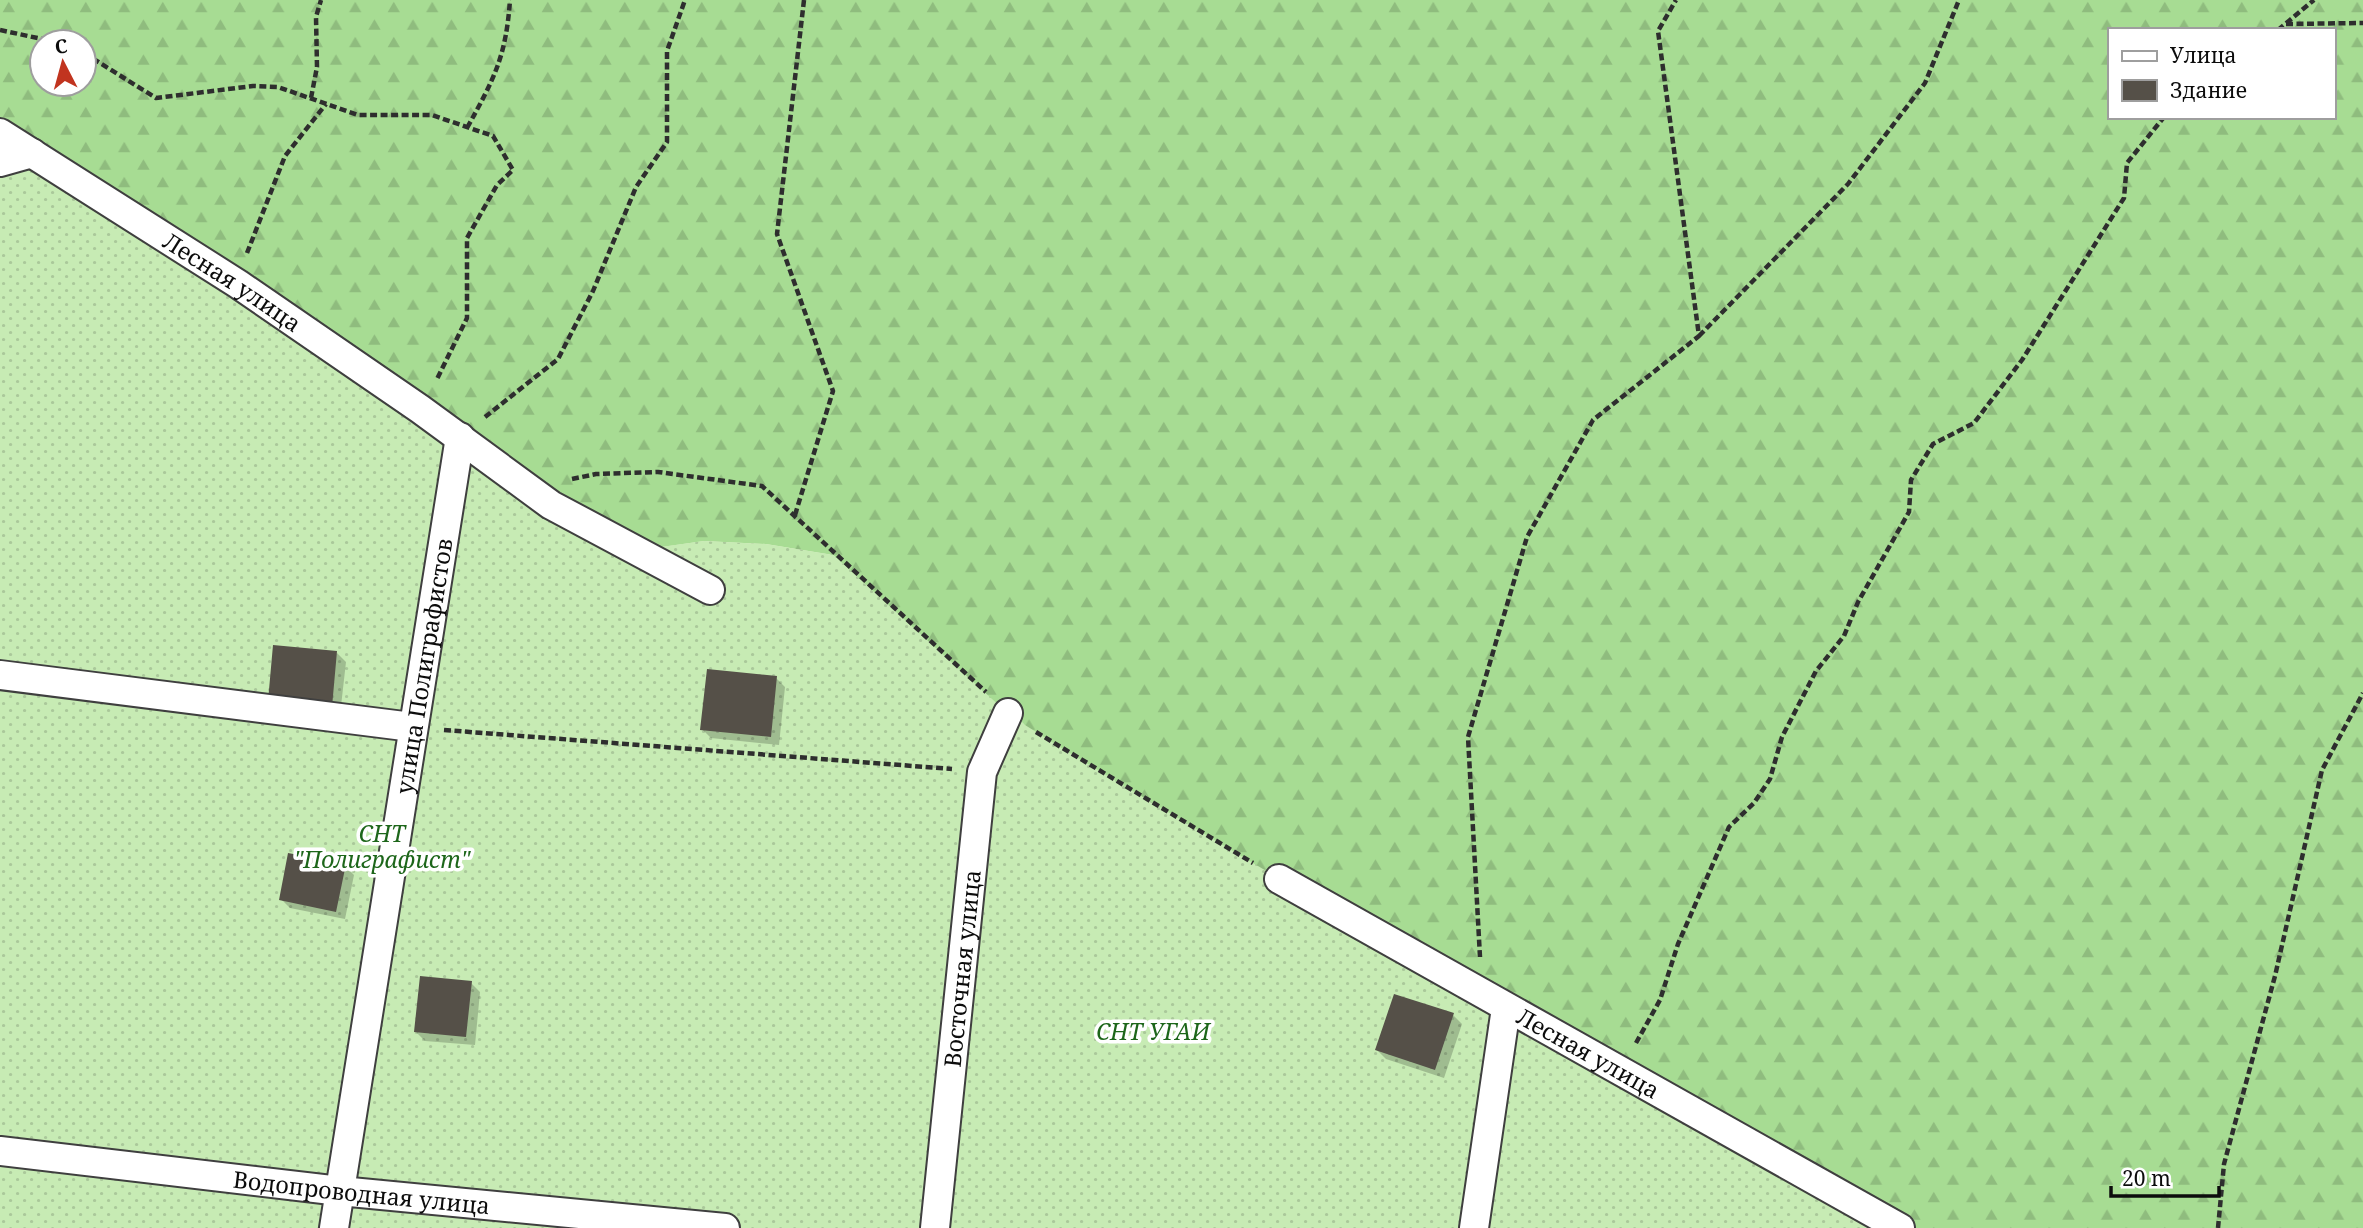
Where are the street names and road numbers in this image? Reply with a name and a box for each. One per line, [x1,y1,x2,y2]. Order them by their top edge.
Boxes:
street label: Лесная улица [157,225,308,339]
street label: улица Полиграфистов [387,536,460,796]
street label: Восточная улица [936,868,988,1069]
street label: Лесная улица [1511,1000,1666,1106]
street label: Водопроводная улица [232,1163,491,1221]

